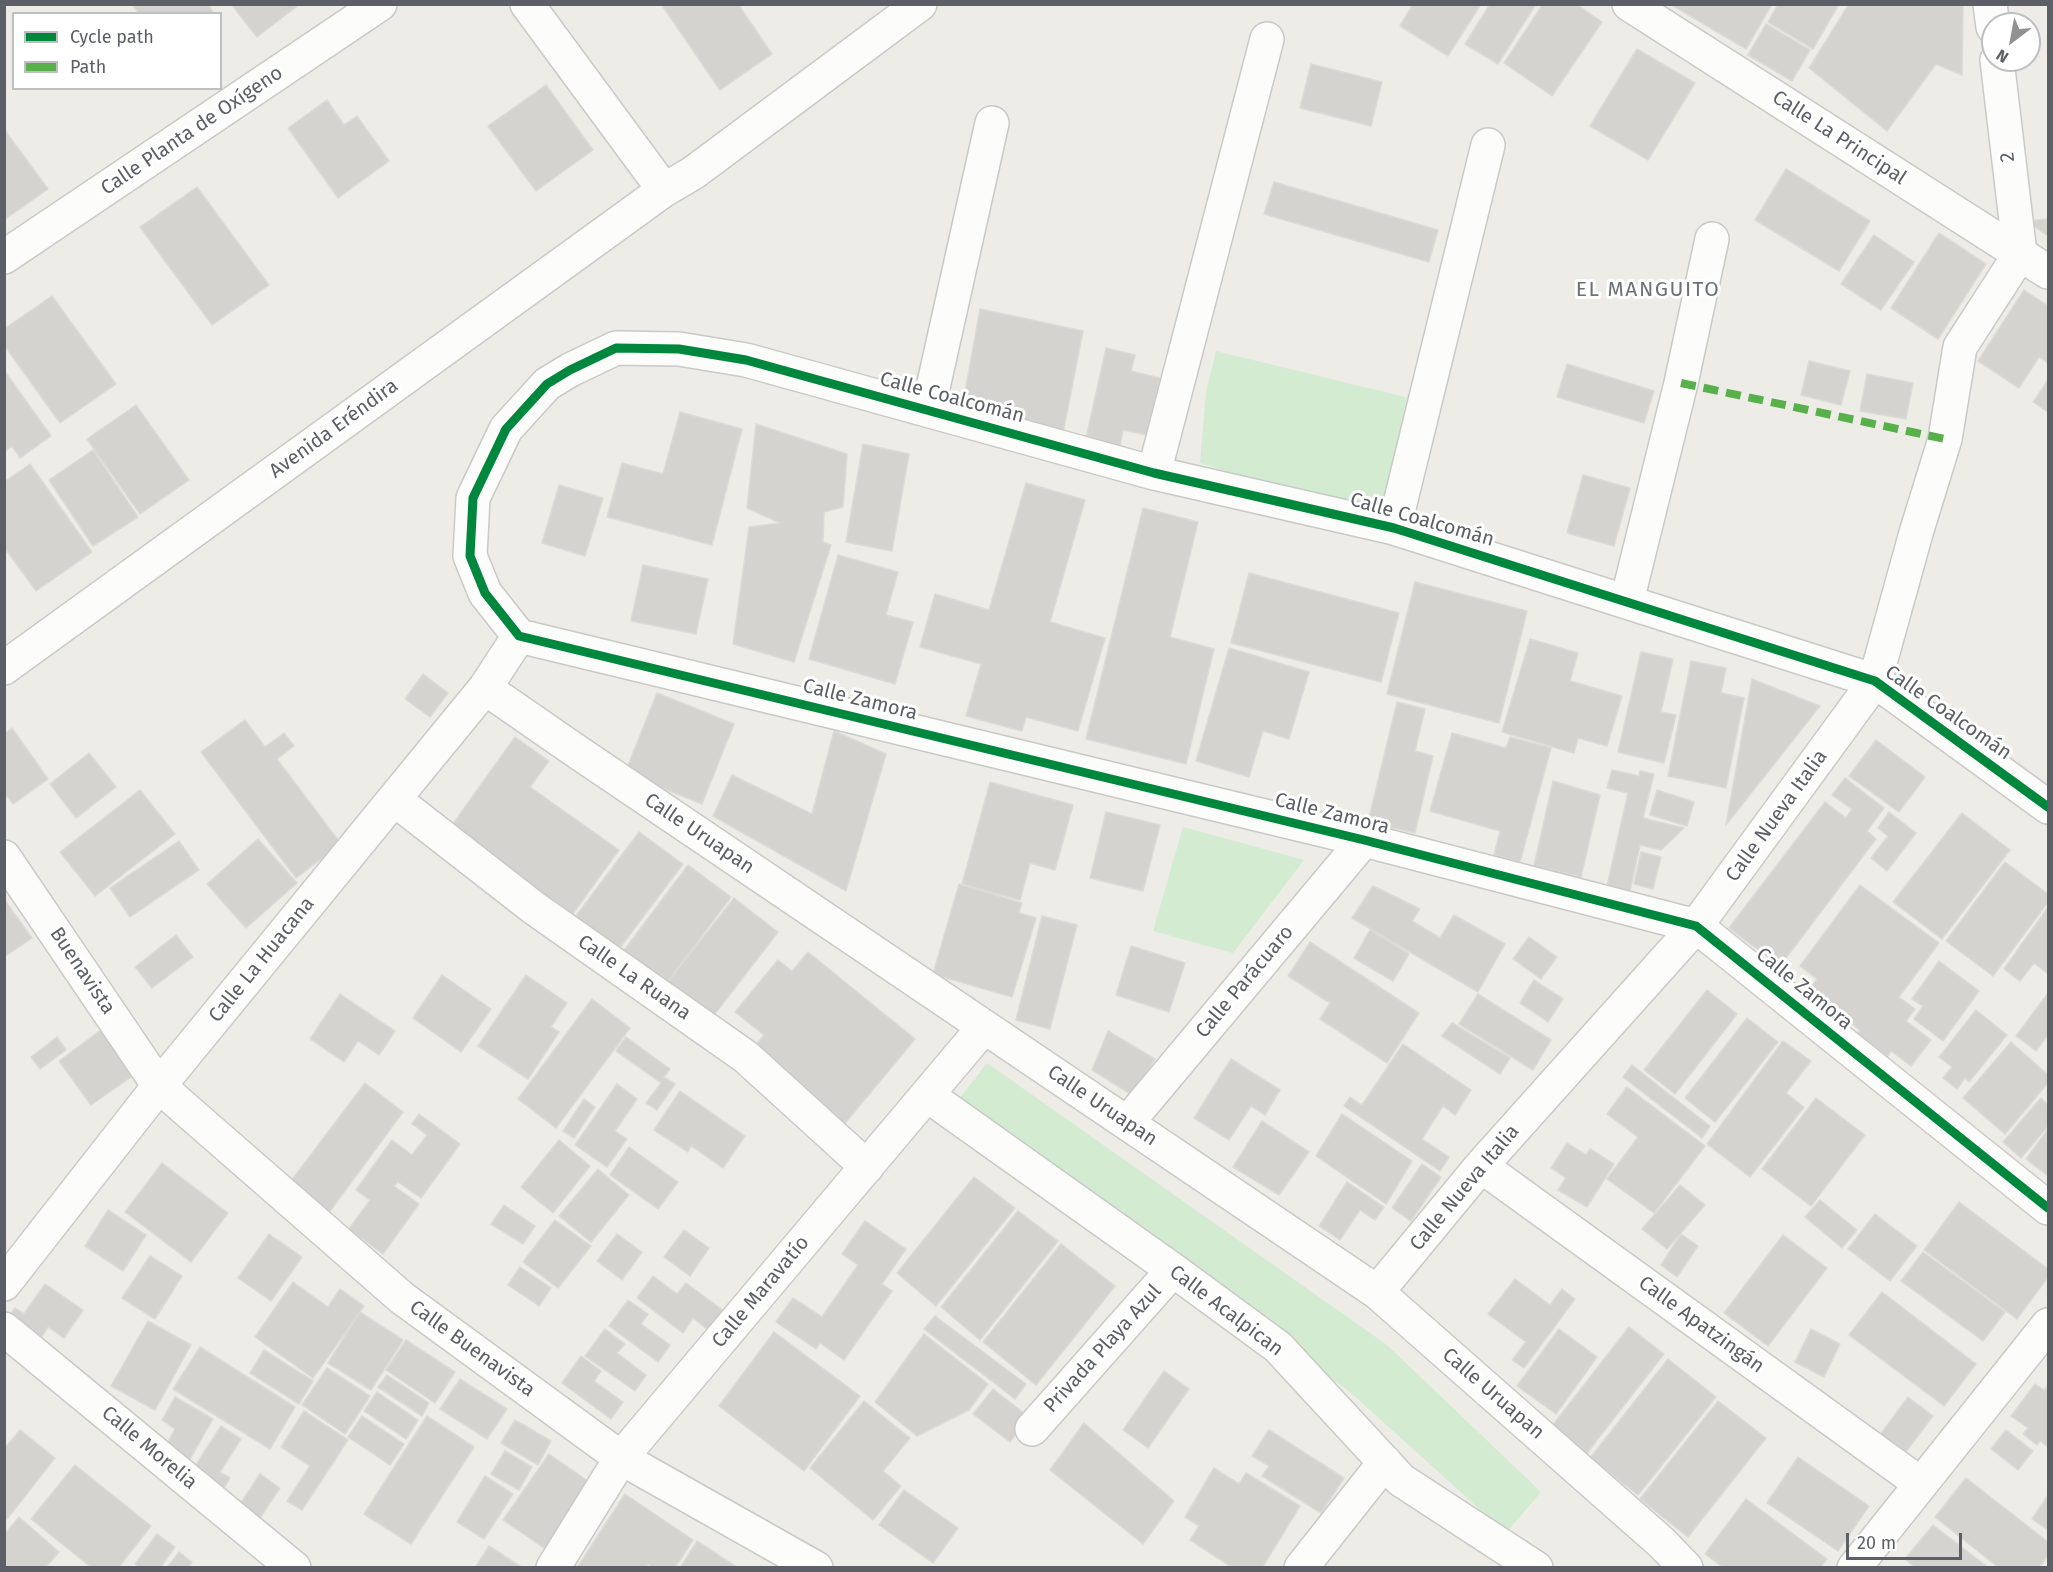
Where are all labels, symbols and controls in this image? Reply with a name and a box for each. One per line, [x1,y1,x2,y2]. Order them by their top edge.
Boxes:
legend [12,12,222,90]
north arrow [1981,12,2041,72]
text: Cycle path [70,26,154,48]
text: N [1993,45,2012,67]
text: Path [70,56,106,78]
street label: Calle Planta de Oxígeno [97,61,287,201]
street label: Calle La Principal [1767,86,1911,190]
street label: 2 [1995,151,2021,163]
district label: EL MANGUITO [1576,277,1720,303]
street label: Calle Coalcomán [877,367,1027,429]
street label: Avenida Eréndira [265,374,403,484]
street label: Calle Coalcomán [1347,488,1497,552]
street label: Calle Coalcomán [1880,660,2016,766]
street label: Calle Zamora [800,674,920,726]
street label: Calle Nueva Italia [1721,745,1833,887]
street label: Calle Uruapan [640,788,758,880]
street label: Calle Zamora [1272,788,1392,840]
street label: Calle La Huacana [204,892,320,1028]
street label: Calle Parácuaro [1191,921,1299,1043]
street label: Buenavista [44,923,120,1019]
street label: Calle La Ruana [573,930,695,1026]
street label: Calle Zamora [1751,943,1857,1035]
street label: Calle Uruapan [1043,1060,1161,1152]
street label: Calle Nueva Italia [1405,1120,1525,1256]
street label: Calle Maravatío [707,1231,815,1353]
street label: Calle Acalpican [1164,1260,1288,1362]
street label: Calle Apatzingán [1633,1271,1769,1379]
street label: Privada Playa Azul [1039,1280,1167,1418]
street label: Calle Buenavista [405,1295,539,1403]
street label: Calle Uruapan [1437,1343,1549,1445]
street label: Calle Morelia [96,1401,202,1495]
scale bar [1849,1521,1964,1559]
text: 20 m [1857,1532,1896,1554]

